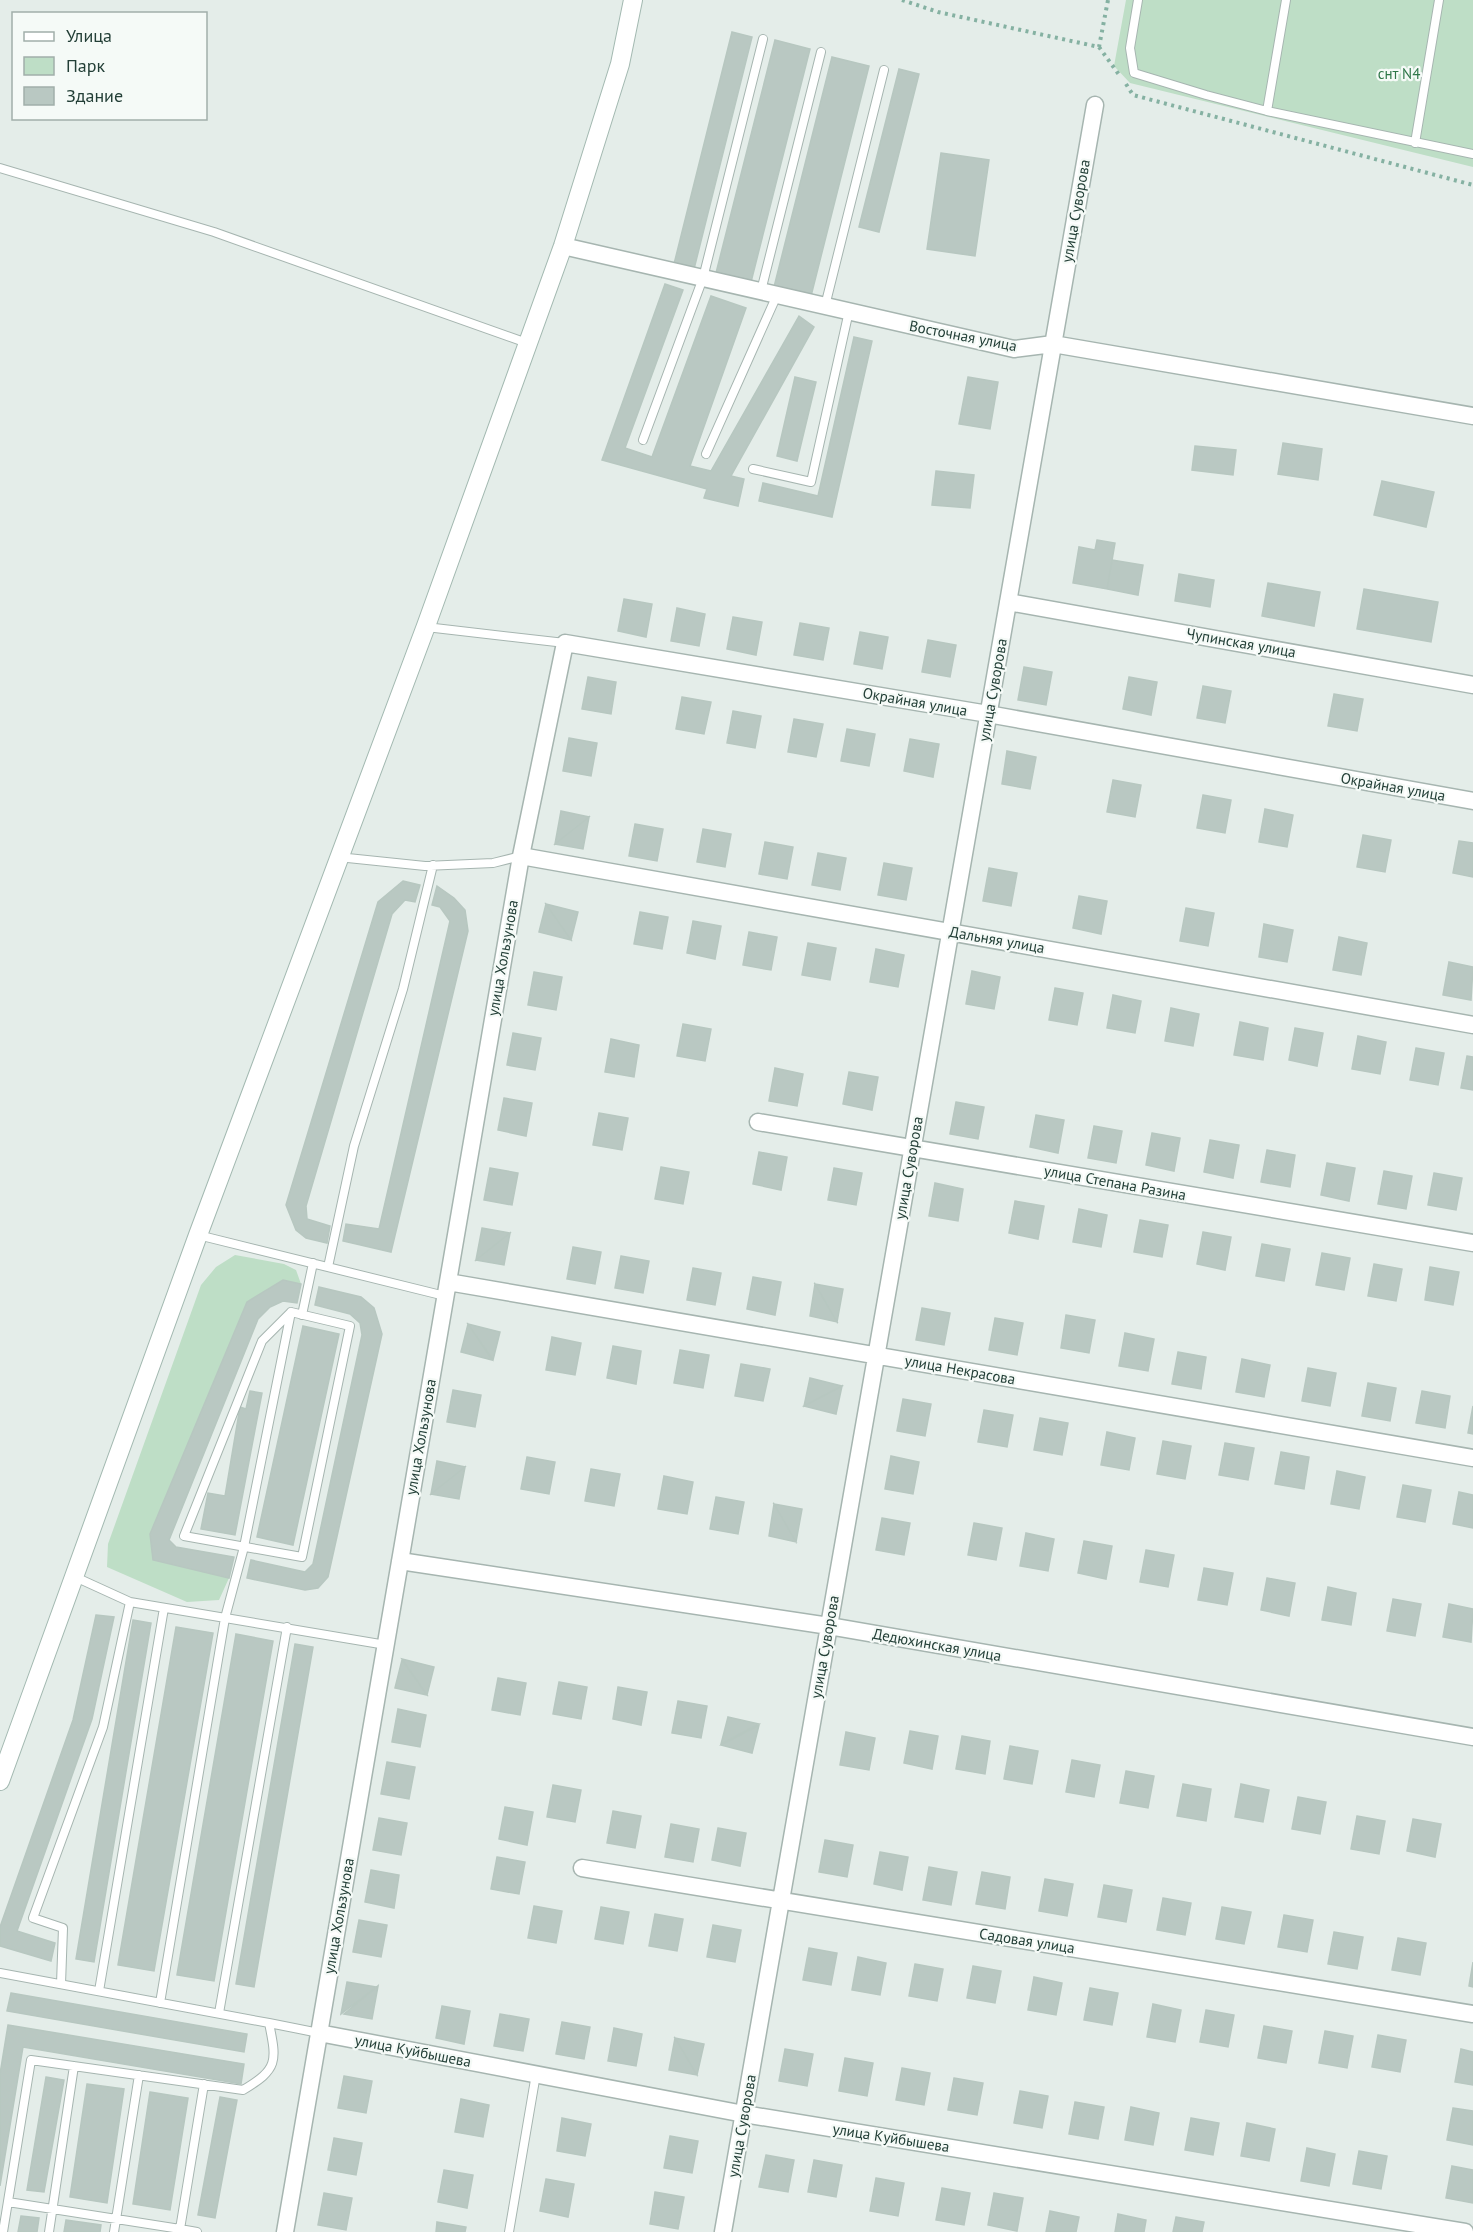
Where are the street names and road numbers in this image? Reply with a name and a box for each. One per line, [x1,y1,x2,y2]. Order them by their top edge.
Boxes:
street label: улица Суворова [1057,158,1094,264]
street label: Восточная улица [908,316,1019,355]
street label: Чупинская улица [1185,624,1297,662]
street label: улица Суворова [974,637,1011,743]
street label: Окрайная улица [861,683,969,720]
street label: Окрайная улица [1339,768,1447,805]
street label: улица Хользунова [483,898,522,1017]
street label: Дальняя улица [948,922,1046,957]
street label: улица Суворова [890,1115,927,1221]
street label: улица Степана Разина [1043,1161,1188,1204]
street label: улица Некрасова [903,1350,1017,1389]
street label: улица Хользунова [401,1377,440,1496]
street label: улица Суворова [806,1594,843,1700]
street label: Дедюхинская улица [871,1624,1003,1665]
street label: улица Хользунова [319,1856,358,1975]
street label: Садовая улица [978,1924,1076,1957]
street label: улица Куйбышева [353,2030,473,2071]
street label: улица Суворова [723,2073,760,2179]
street label: улица Куйбышева [831,2119,951,2156]

